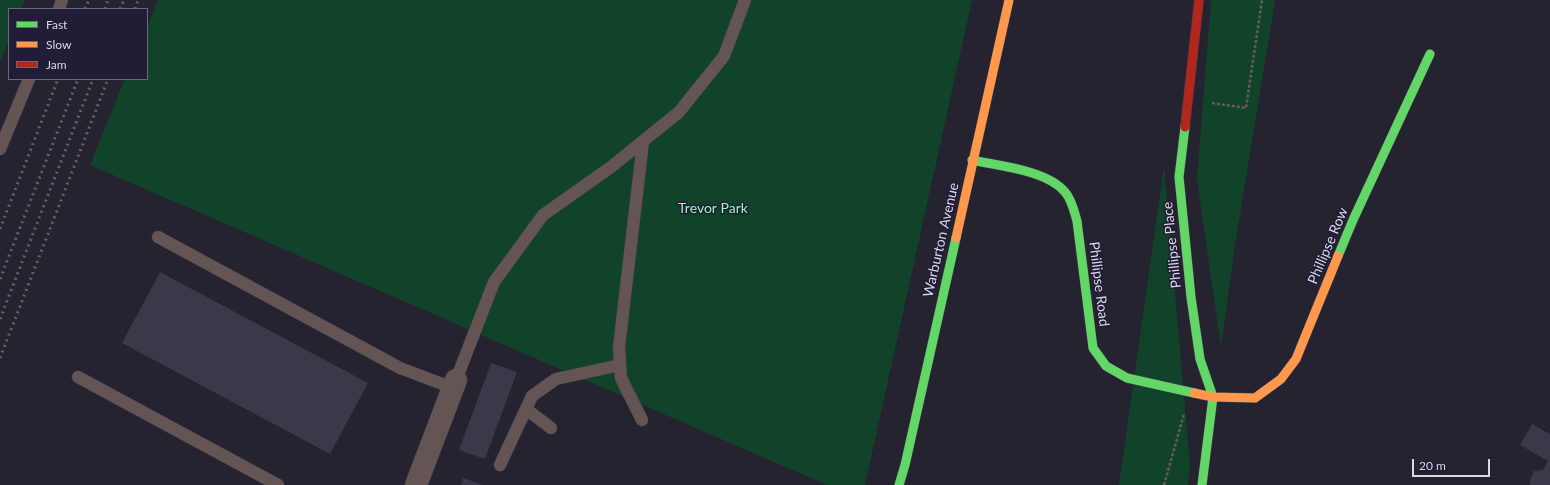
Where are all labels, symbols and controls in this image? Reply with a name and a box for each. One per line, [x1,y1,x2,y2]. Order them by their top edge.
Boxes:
legend [8,8,148,80]
text: Fast [46,17,67,32]
text: Slow [46,37,71,52]
text: Jam [46,57,67,72]
street label: Warburton Avenue [920,181,962,299]
park label: Trevor Park [678,200,748,216]
street label: Phillipse Place [1159,201,1185,289]
street label: Phillipse Row [1304,205,1352,287]
street label: Phillipse Road [1085,241,1113,327]
scale bar [1414,451,1492,477]
text: 20 m [1419,458,1446,473]

